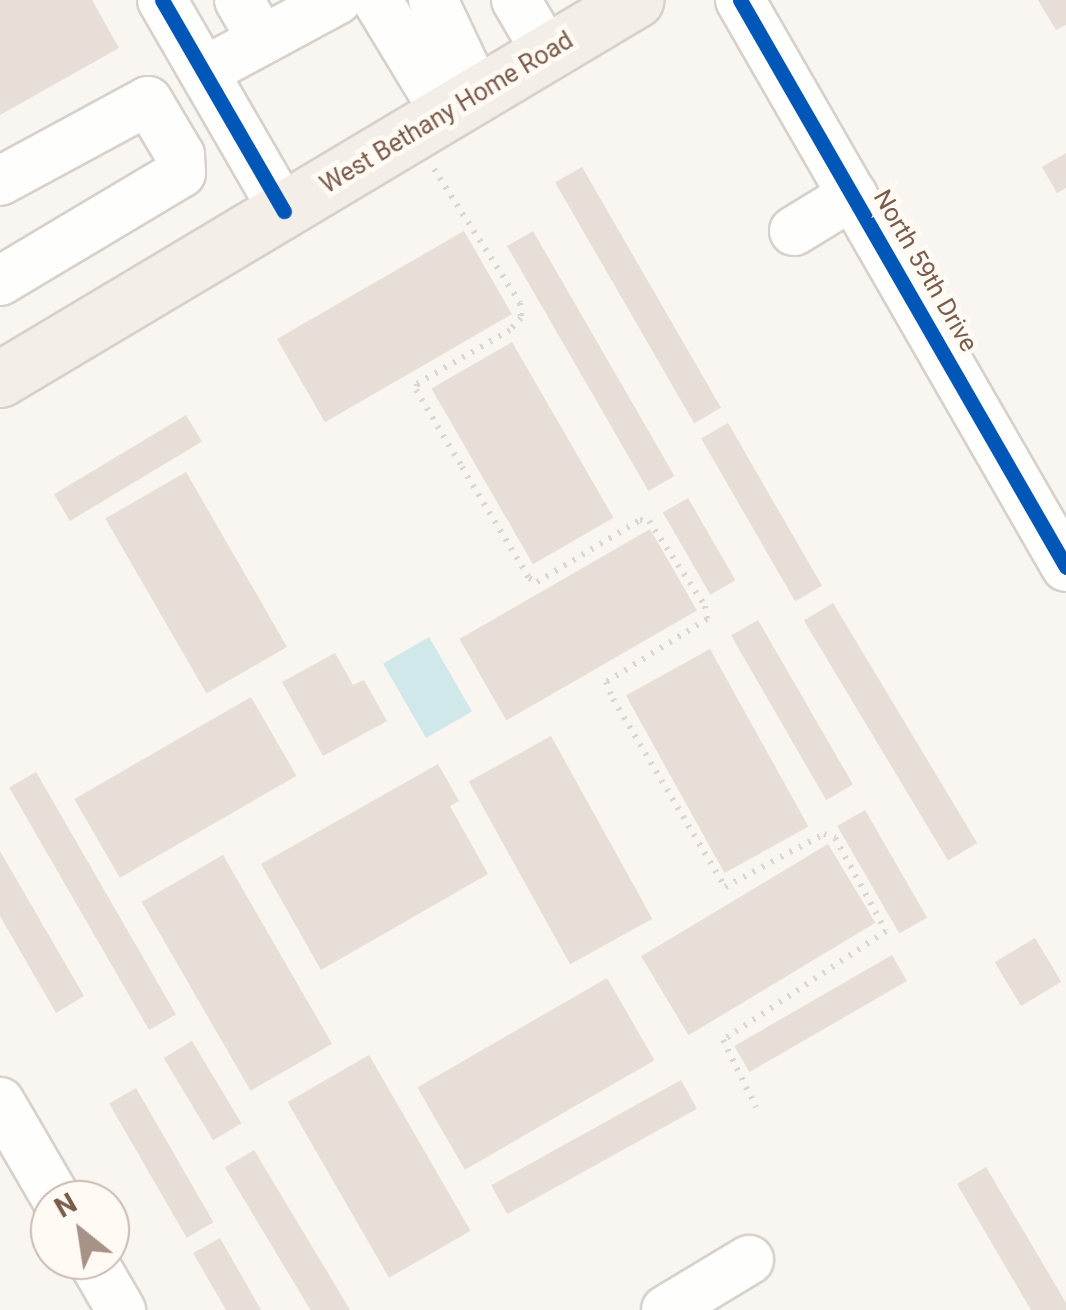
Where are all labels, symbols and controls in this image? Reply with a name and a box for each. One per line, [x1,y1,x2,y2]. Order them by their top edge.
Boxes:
street label: West Bethany Home Road [315,26,579,200]
street label: North 59th Drive [867,185,983,357]
north arrow [30,1180,130,1280]
text: N [49,1186,83,1225]

